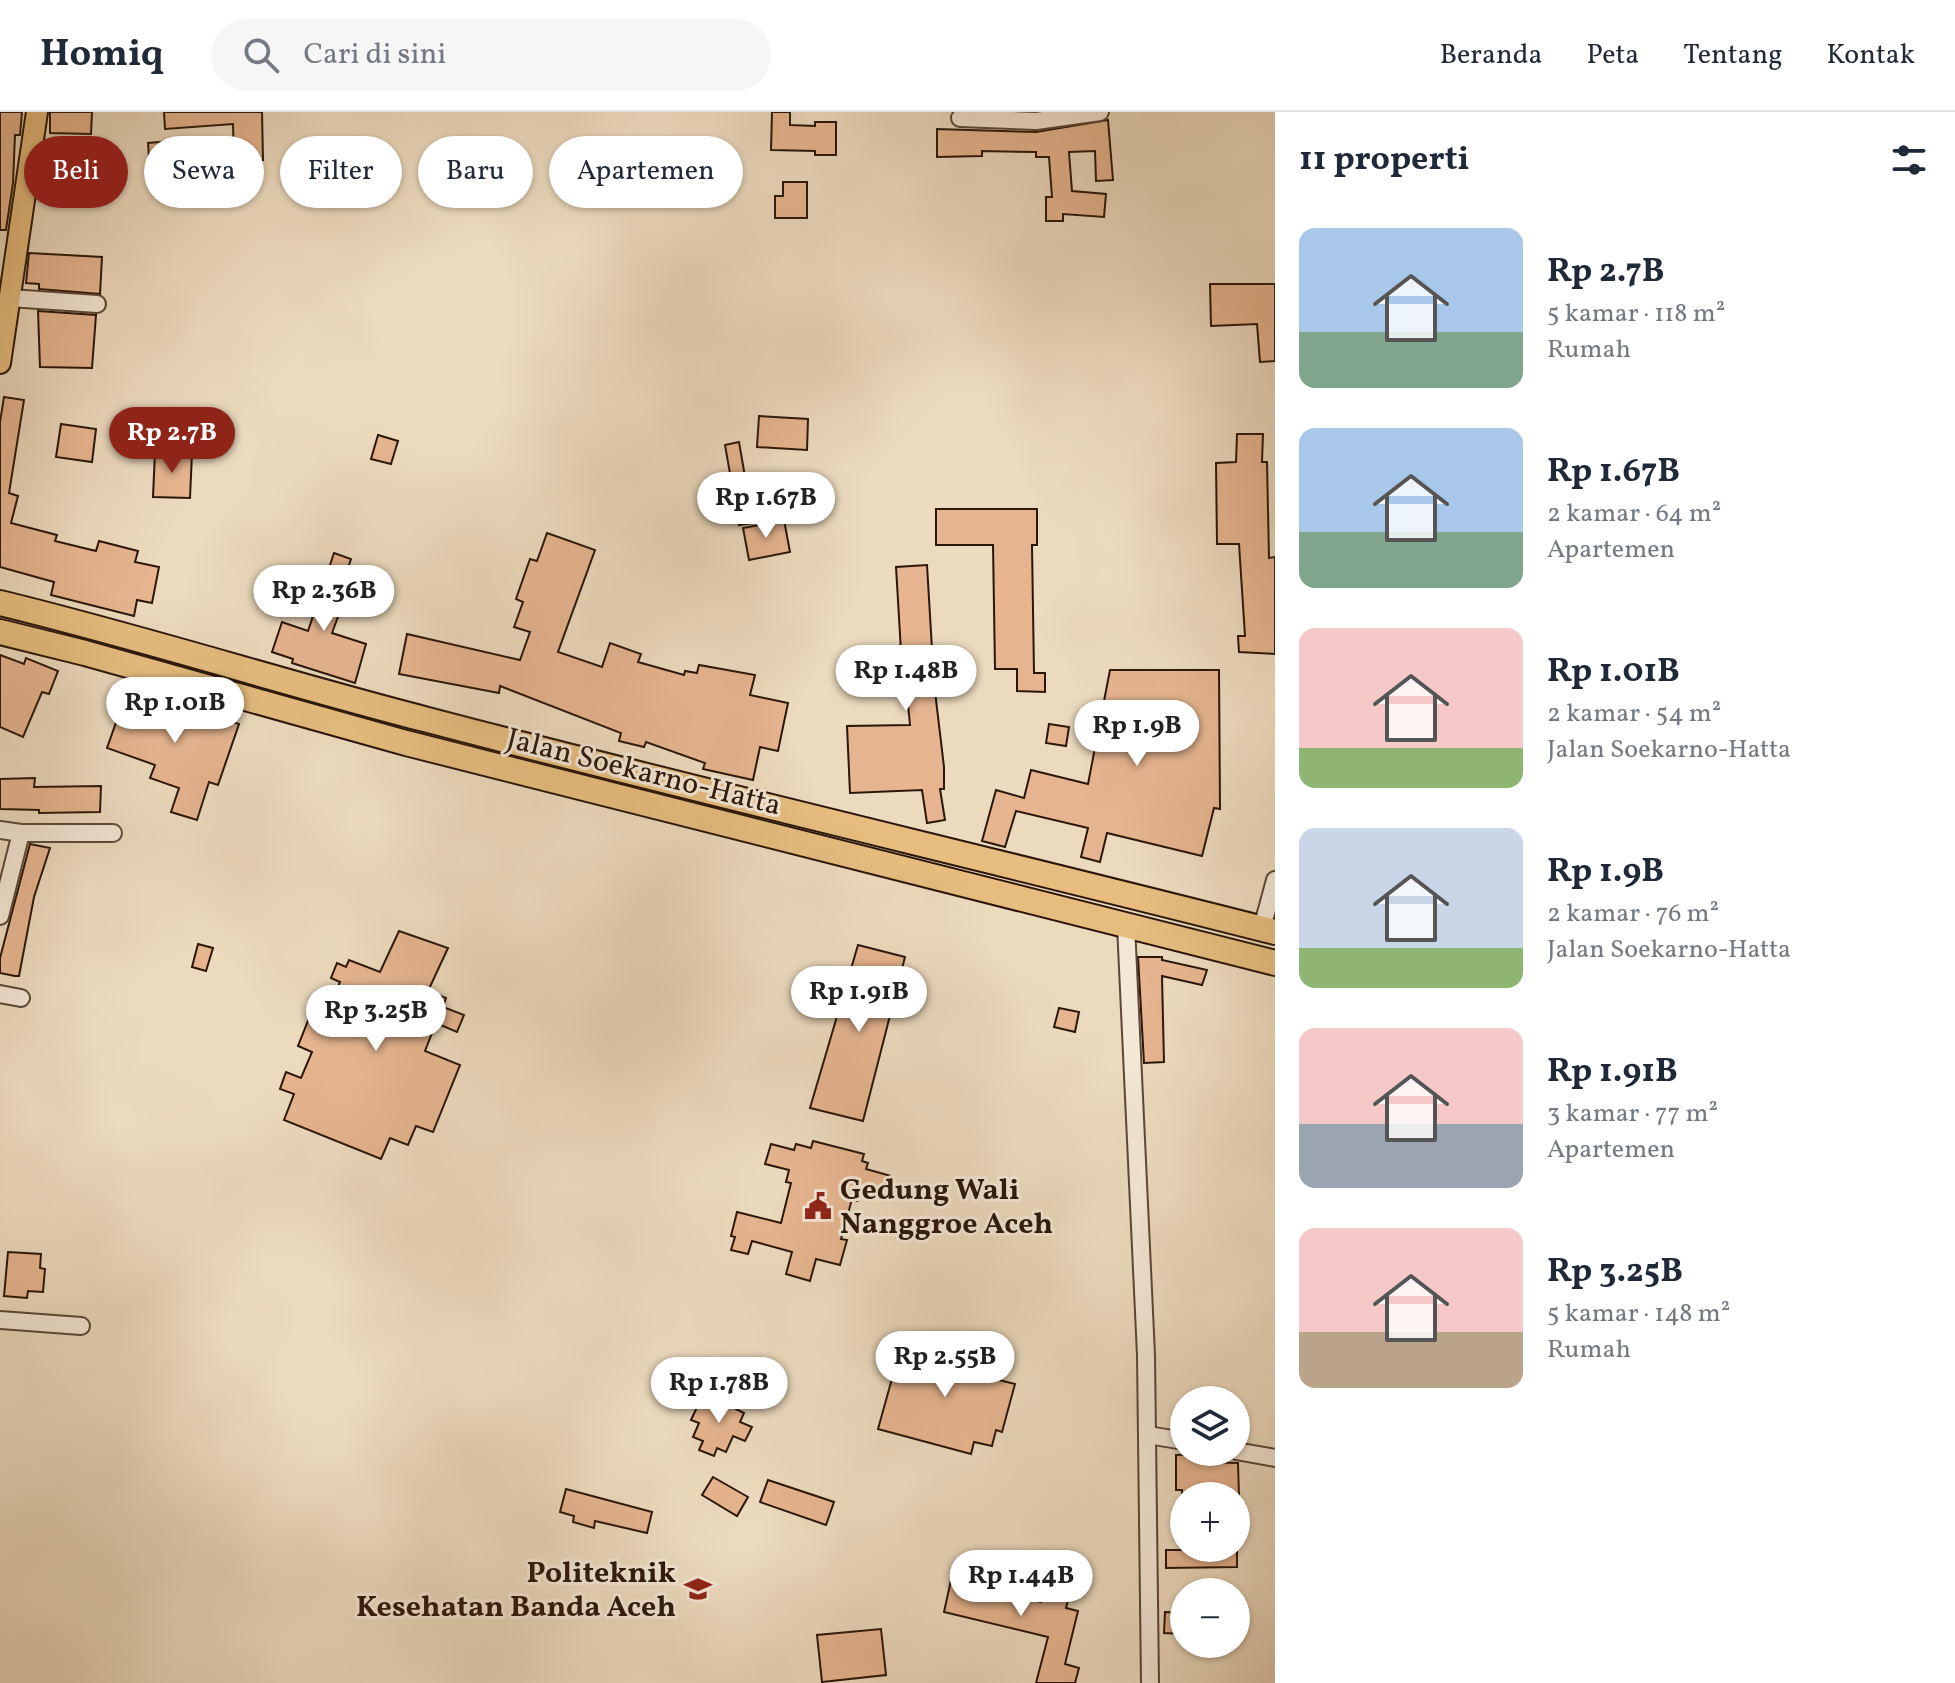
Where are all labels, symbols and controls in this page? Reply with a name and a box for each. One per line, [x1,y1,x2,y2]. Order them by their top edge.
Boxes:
search box [211,19,771,91]
text: Homiq [40,29,163,82]
icon: search [239,33,283,77]
text: Cari di sini [303,34,446,76]
text: Beranda [1440,36,1543,75]
text: Peta [1587,36,1639,75]
text: Tentang [1683,36,1782,75]
text: Kontak [1826,36,1915,75]
chip: Beli [24,136,128,208]
chip: Sewa [144,136,264,208]
chip: Filter [280,136,402,208]
chip: Baru [418,136,533,208]
chip: Apartemen [549,136,743,208]
text: 11 properti [1299,137,1469,184]
icon: filters [1887,138,1931,182]
text: Rp 2.7B [1547,249,1664,296]
icon: home [1363,260,1459,356]
text: 5 kamar · 118 m² [1547,296,1725,332]
text: Rumah [1547,332,1631,368]
pin: Rp 2.7B [98,407,246,475]
text: Rp 2.7B [127,415,217,451]
text: Rp 1.67B [1547,449,1680,496]
icon: home [1363,460,1459,556]
pin: Rp 1.67B [683,472,849,540]
text: Rp 1.67B [715,480,817,516]
text: 2 kamar · 64 m² [1547,496,1721,532]
text: Apartemen [1547,532,1675,568]
pin: Rp 2.36B [241,565,407,633]
text: Rp 2.36B [271,573,377,609]
pin: Rp 1.48B [823,645,989,713]
text: Rp 1.01B [1547,649,1680,696]
text: Rp 1.48B [854,653,958,689]
icon: home [1363,660,1459,756]
pin: Rp 1.01B [92,677,258,745]
text: Rp 1.01B [124,685,226,721]
text: 2 kamar · 54 m² [1547,696,1722,732]
pin: Rp 1.9B [1063,700,1211,768]
text: Rp 1.9B [1092,708,1182,744]
street label: Jalan Soekarno-Hatta [502,719,785,827]
text: Jalan Soekarno-Hatta [1547,732,1791,768]
text: Rp 1.9B [1547,849,1664,896]
icon: home [1363,860,1459,956]
text: 2 kamar · 76 m² [1547,896,1719,932]
text: Jalan Soekarno-Hatta [1547,932,1791,968]
pin: Rp 1.91B [776,966,942,1034]
text: Rp 1.91B [809,974,909,1010]
pin: Rp 3.25B [293,985,459,1053]
text: Rp 3.25B [324,993,428,1029]
text: Rp 1.91B [1547,1049,1678,1096]
icon: home [1363,1060,1459,1156]
text: 3 kamar · 77 m² [1547,1096,1718,1132]
text: Apartemen [1547,1132,1675,1168]
place label: Gedung Wali Nanggroe Aceh [840,1170,1053,1246]
public building icon: Gedung Wali Nanggroe Aceh [803,1191,833,1221]
text: Rp 3.25B [1547,1249,1683,1296]
icon: home [1363,1260,1459,1356]
text: 5 kamar · 148 m² [1547,1296,1730,1332]
pin: Rp 2.55B [862,1331,1028,1399]
text: Rumah [1547,1332,1631,1368]
text: Rp 2.55B [894,1339,996,1375]
pin: Rp 1.78B [636,1357,802,1425]
text: Rp 1.78B [669,1365,769,1401]
map controls [1170,1386,1250,1658]
button: layers [1170,1386,1250,1466]
button: + [1170,1482,1250,1562]
pin: Rp 1.44B [938,1550,1104,1618]
place label: Politeknik Kesehatan Banda Aceh [356,1553,676,1629]
text: Rp 1.44B [968,1558,1074,1594]
school or university icon: Politeknik Kesehatan Banda Aceh [683,1574,713,1604]
button: − [1170,1578,1250,1658]

